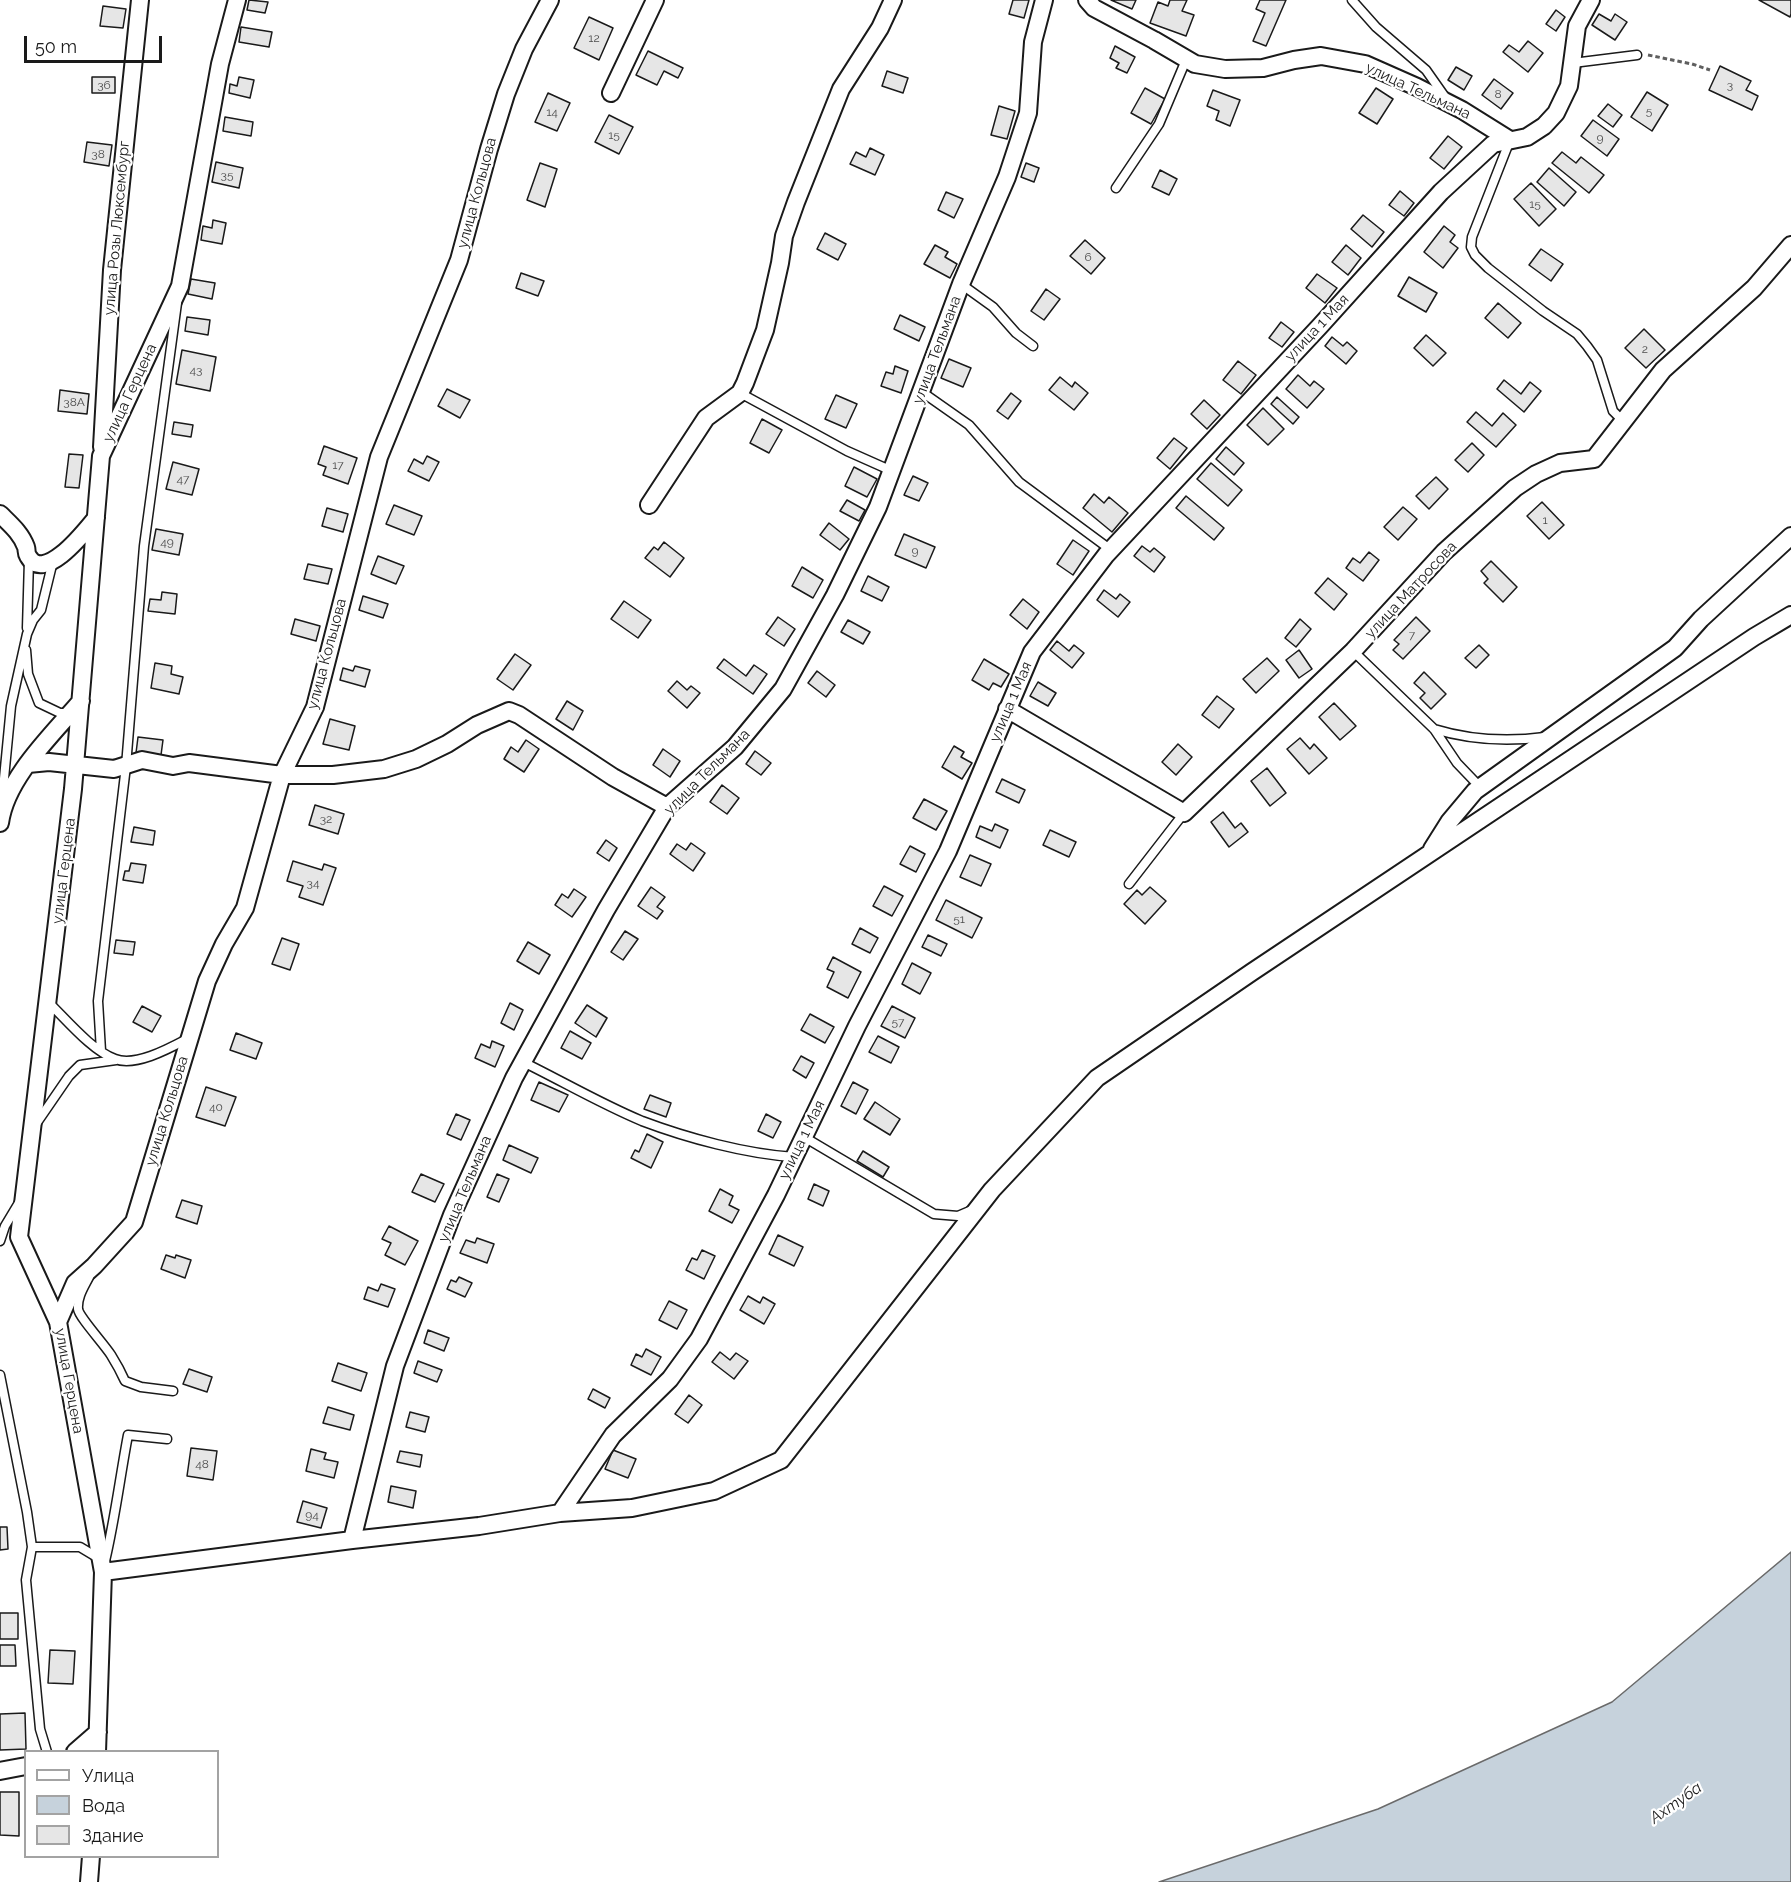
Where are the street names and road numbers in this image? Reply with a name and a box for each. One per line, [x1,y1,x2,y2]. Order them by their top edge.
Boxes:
street label: улица Тельмана [1363,59,1473,123]
street label: улица Кольцова [454,136,500,250]
street label: улица Розы Люксембург [100,140,134,316]
street label: улица 1 Мая [1281,291,1353,365]
street label: улица Тельмана [909,293,965,407]
street label: улица Герцена [99,341,161,445]
street label: улица Матросова [1361,538,1461,642]
street label: улица Кольцова [304,597,350,711]
street label: улица 1 Мая [986,659,1036,745]
street label: улица Тельмана [660,725,754,819]
street label: улица Герцена [49,817,79,925]
street label: улица Кольцова [142,1054,192,1168]
street label: улица 1 Мая [775,1098,829,1182]
street label: улица Тельмана [434,1133,496,1245]
street label: улица Герцена [51,1327,87,1435]

